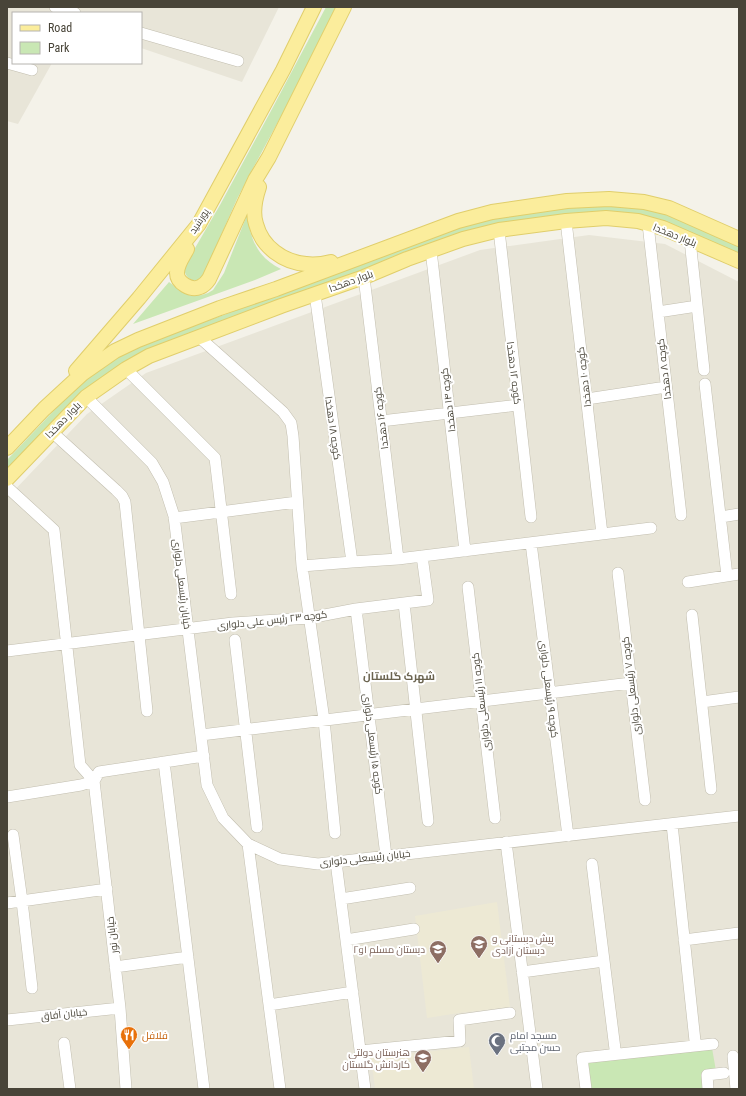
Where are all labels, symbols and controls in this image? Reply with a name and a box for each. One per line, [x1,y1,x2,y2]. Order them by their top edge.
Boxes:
legend [12,12,142,64]
text: Road [48,21,72,35]
text: Park [48,41,70,55]
street label: پورشید [187,206,212,236]
street label: بلوار دهخدا [652,221,698,249]
street label: بلوار دهخدا [328,268,374,294]
street label: کوچه ۸ دهخدا [655,338,674,400]
street label: کوچه ۱۲ دهخدا [504,341,523,405]
street label: کوچه ۱۰ دهخدا [575,346,594,408]
street label: کوچه ۱۴ دهخدا [439,367,458,433]
street label: کوچه ۱۶ دهخدا [372,386,391,450]
street label: کوچه ۱۸ دهخدا [322,395,343,461]
street label: بلوار دهخدا [43,400,83,440]
street label: خیابان رئیسعلی دلواری [170,538,193,630]
street label: کوچه ۲۳ رئیس علی دلواری [216,609,328,632]
street label: کوچه ۷ رئیسعلی دلواری [619,636,643,736]
street label: کوچه ۹ رئیسعلی دلواری [537,640,560,739]
street label: کوچه ۱۱ رئیسعلی دلواری [469,652,493,752]
district label: شهرک گلستان [363,670,435,684]
street label: کوچه ۱۵ رئیسعلی دلواری [360,693,385,795]
street label: خیابان رئیسعلی دلواری [319,848,411,869]
street label: خیابان نور [104,916,121,955]
place label: پیش دبستانی و دبستان آزادی [492,933,554,957]
school or university icon: پیش دبستانی و دبستان آزادی [469,934,489,959]
school or university icon: دبستان مسلم ۱و۲ [428,939,448,964]
place label: دبستان مسلم ۱و۲ [353,944,425,957]
street label: خیابان آفاق [40,1006,88,1023]
restaurant icon: فلافل [119,1025,139,1050]
place label: فلافل [142,1030,168,1042]
place label: مسجد امام حسن مجتبی [510,1030,560,1054]
mosque icon: مسجد امام حسن مجتبی [487,1031,507,1056]
place label: هنرستان دولتی کاردانش گلستان [342,1047,410,1071]
school or university icon: هنرستان دولتی کاردانش گلستان [413,1048,433,1073]

